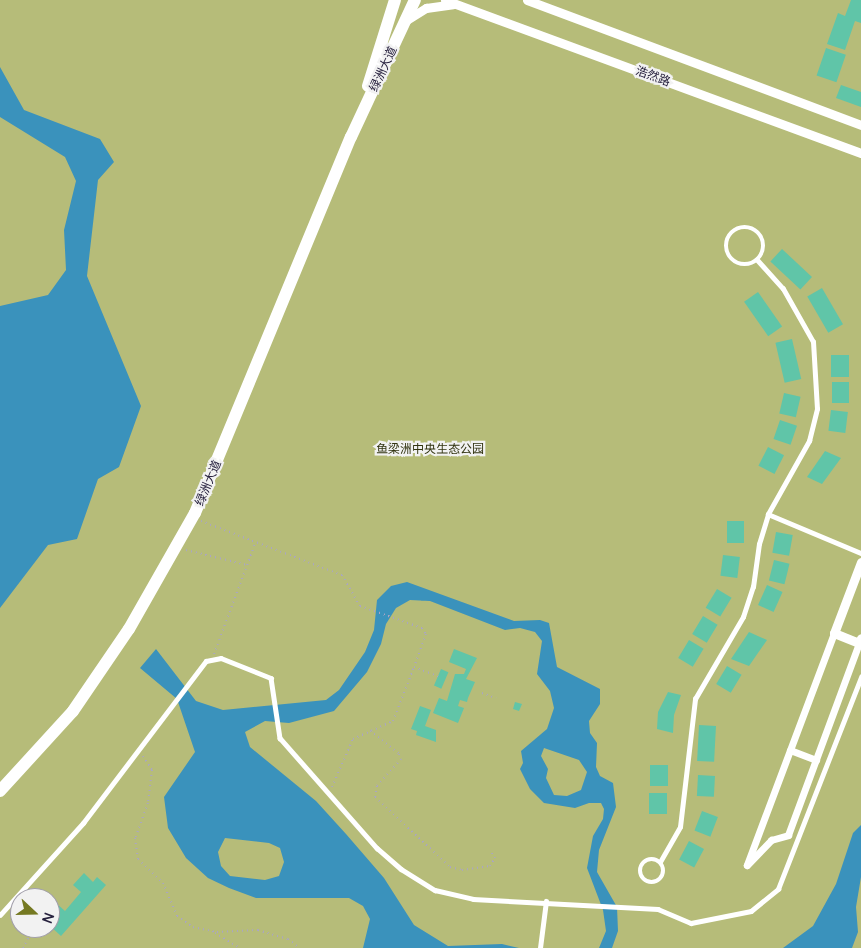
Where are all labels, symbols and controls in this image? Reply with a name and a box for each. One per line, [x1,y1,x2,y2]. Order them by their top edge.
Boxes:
street label: 绿洲大道 [366,44,400,94]
street label: 浩然路 [634,63,672,89]
park label: 鱼梁洲中央生态公园 [376,442,484,456]
street label: 绿洲大道 [192,458,224,508]
north arrow [10,888,60,938]
text: N [38,910,59,926]

